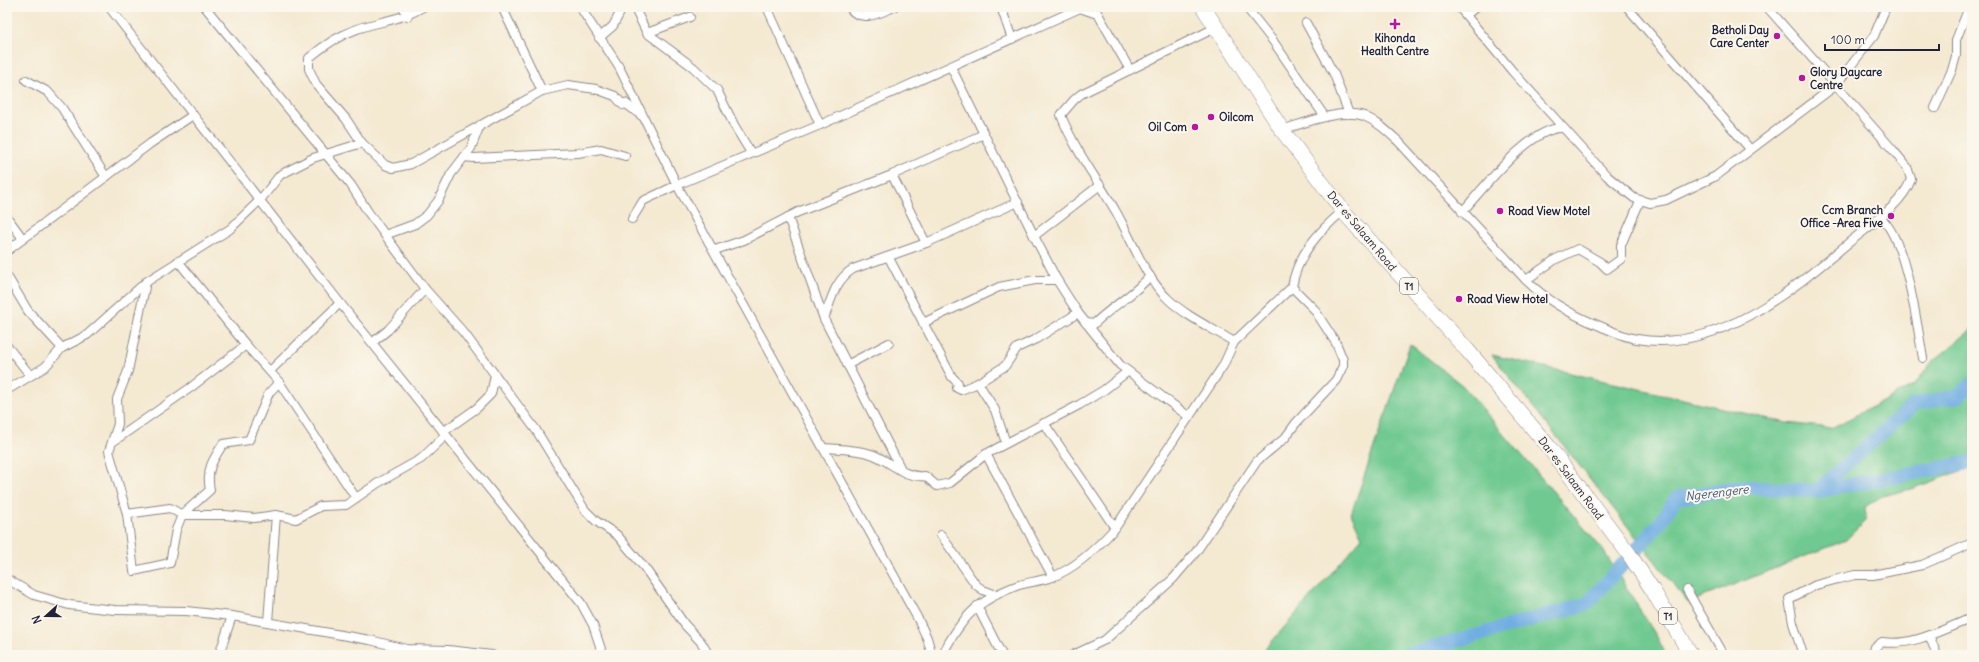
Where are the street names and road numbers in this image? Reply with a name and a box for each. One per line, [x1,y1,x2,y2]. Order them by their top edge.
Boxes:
street label: Dar es Salaam Road [1324,188,1400,274]
road number: T1 [1400,278,1418,294]
street label: Dar es Salaam Road [1535,434,1607,523]
road number: T1 [1659,608,1677,624]

